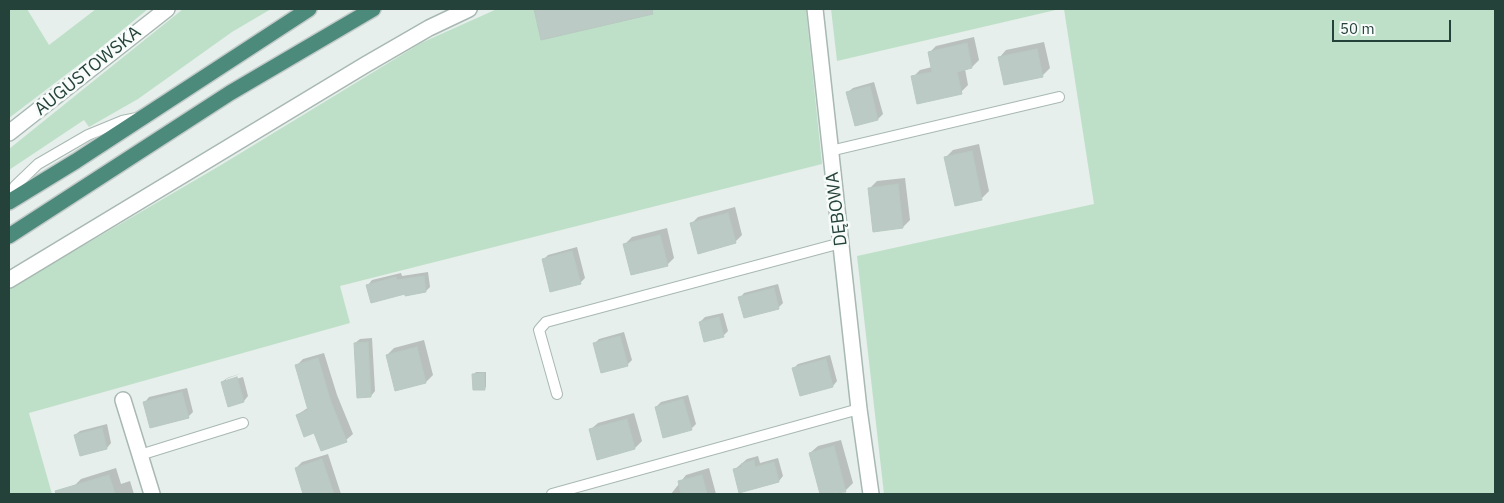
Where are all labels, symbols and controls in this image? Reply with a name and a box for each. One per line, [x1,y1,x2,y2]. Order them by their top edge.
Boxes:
scale bar [1334,10,1453,42]
text: 50 m [1340,19,1375,38]
street label: AUGUSTOWSKA [30,22,146,120]
street label: DĘBOWA [822,171,852,247]

